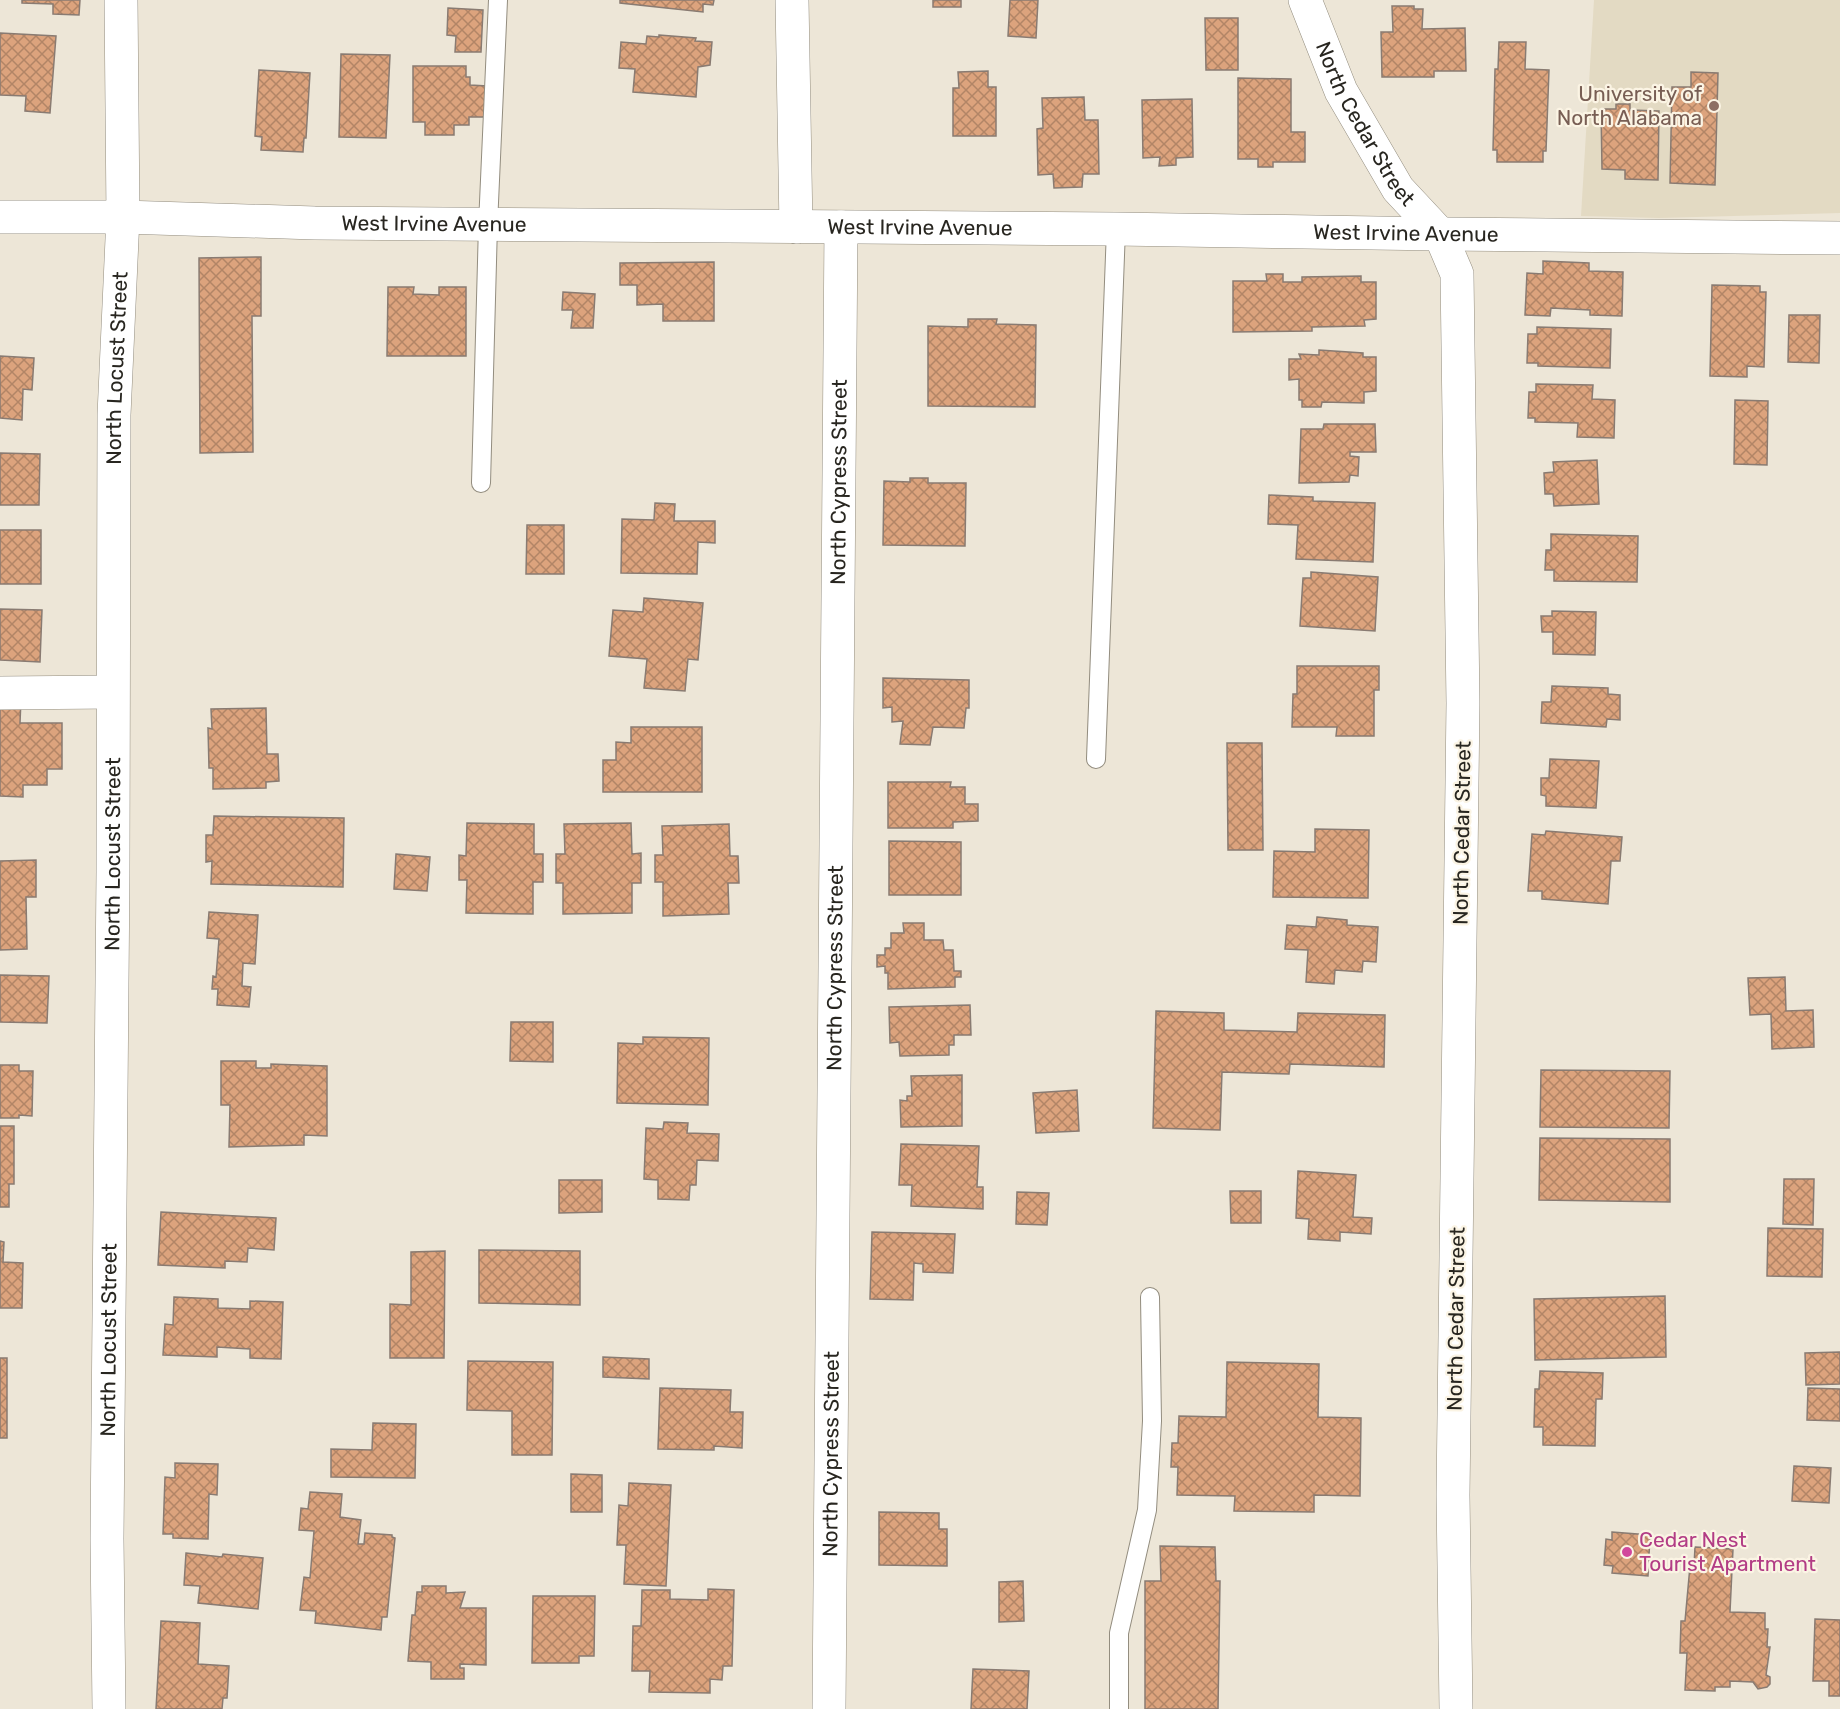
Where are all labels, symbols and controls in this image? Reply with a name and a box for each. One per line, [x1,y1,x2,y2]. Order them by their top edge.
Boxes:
street label: North Cedar Street [1311,38,1420,211]
place label: University of North Alabama [1557,81,1702,130]
marker: University of North Alabama [1707,99,1721,113]
street label: West Irvine Avenue [341,210,527,237]
street label: West Irvine Avenue [827,214,1013,240]
street label: West Irvine Avenue [1313,219,1499,247]
street label: North Locust Street [101,271,133,465]
street label: North Cypress Street [825,379,852,585]
street label: North Cedar Street [1447,741,1476,925]
street label: North Locust Street [99,757,125,951]
street label: North Cypress Street [821,865,848,1071]
street label: North Cedar Street [1441,1227,1470,1411]
street label: North Locust Street [95,1243,122,1437]
street label: North Cypress Street [817,1351,844,1557]
place label: Cedar Nest Tourist Apartment [1639,1527,1816,1576]
marker: Cedar Nest Tourist Apartment [1620,1545,1634,1559]

